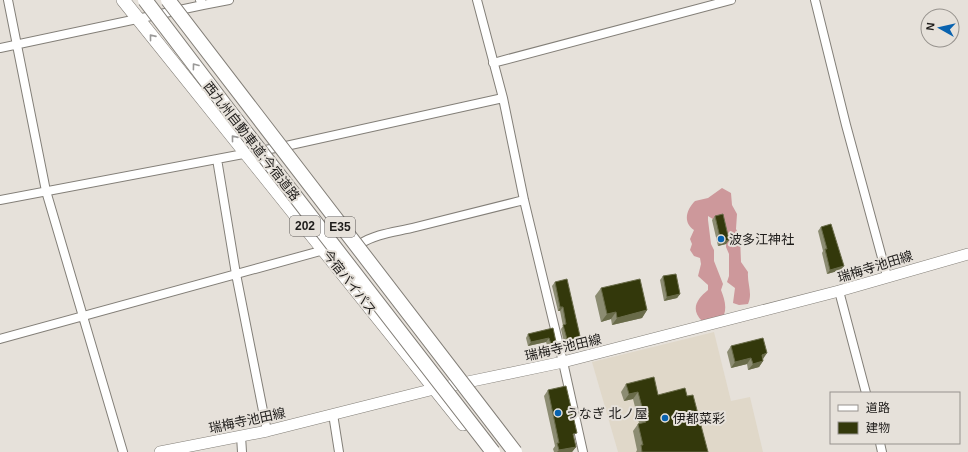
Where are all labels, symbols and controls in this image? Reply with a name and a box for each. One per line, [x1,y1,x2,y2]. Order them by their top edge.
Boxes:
north arrow [920,8,960,48]
text: N [924,22,937,31]
one-way arrow [150,34,157,41]
one-way arrow [193,64,200,71]
street label: 西九州自動車道;今宿道路 [201,79,303,204]
one-way arrow [231,135,238,142]
road number: 202 [290,216,320,236]
road number: E35 [325,217,355,237]
place label: 波多江神社 [729,232,794,247]
marker: 波多江神社 [716,234,726,244]
street label: 今宿バイパス [320,247,379,318]
street label: 瑞梅寺池田線 [836,248,915,285]
street label: 瑞梅寺池田線 [523,331,603,364]
legend [830,392,960,444]
text: 道路 [866,401,890,415]
street label: 瑞梅寺池田線 [207,405,287,436]
place label: うなぎ 北ノ屋 [566,406,648,421]
marker: うなぎ 北ノ屋 [553,408,563,418]
place label: 伊都菜彩 [673,411,725,426]
marker: 伊都菜彩 [660,413,670,423]
text: 建物 [866,421,890,435]

